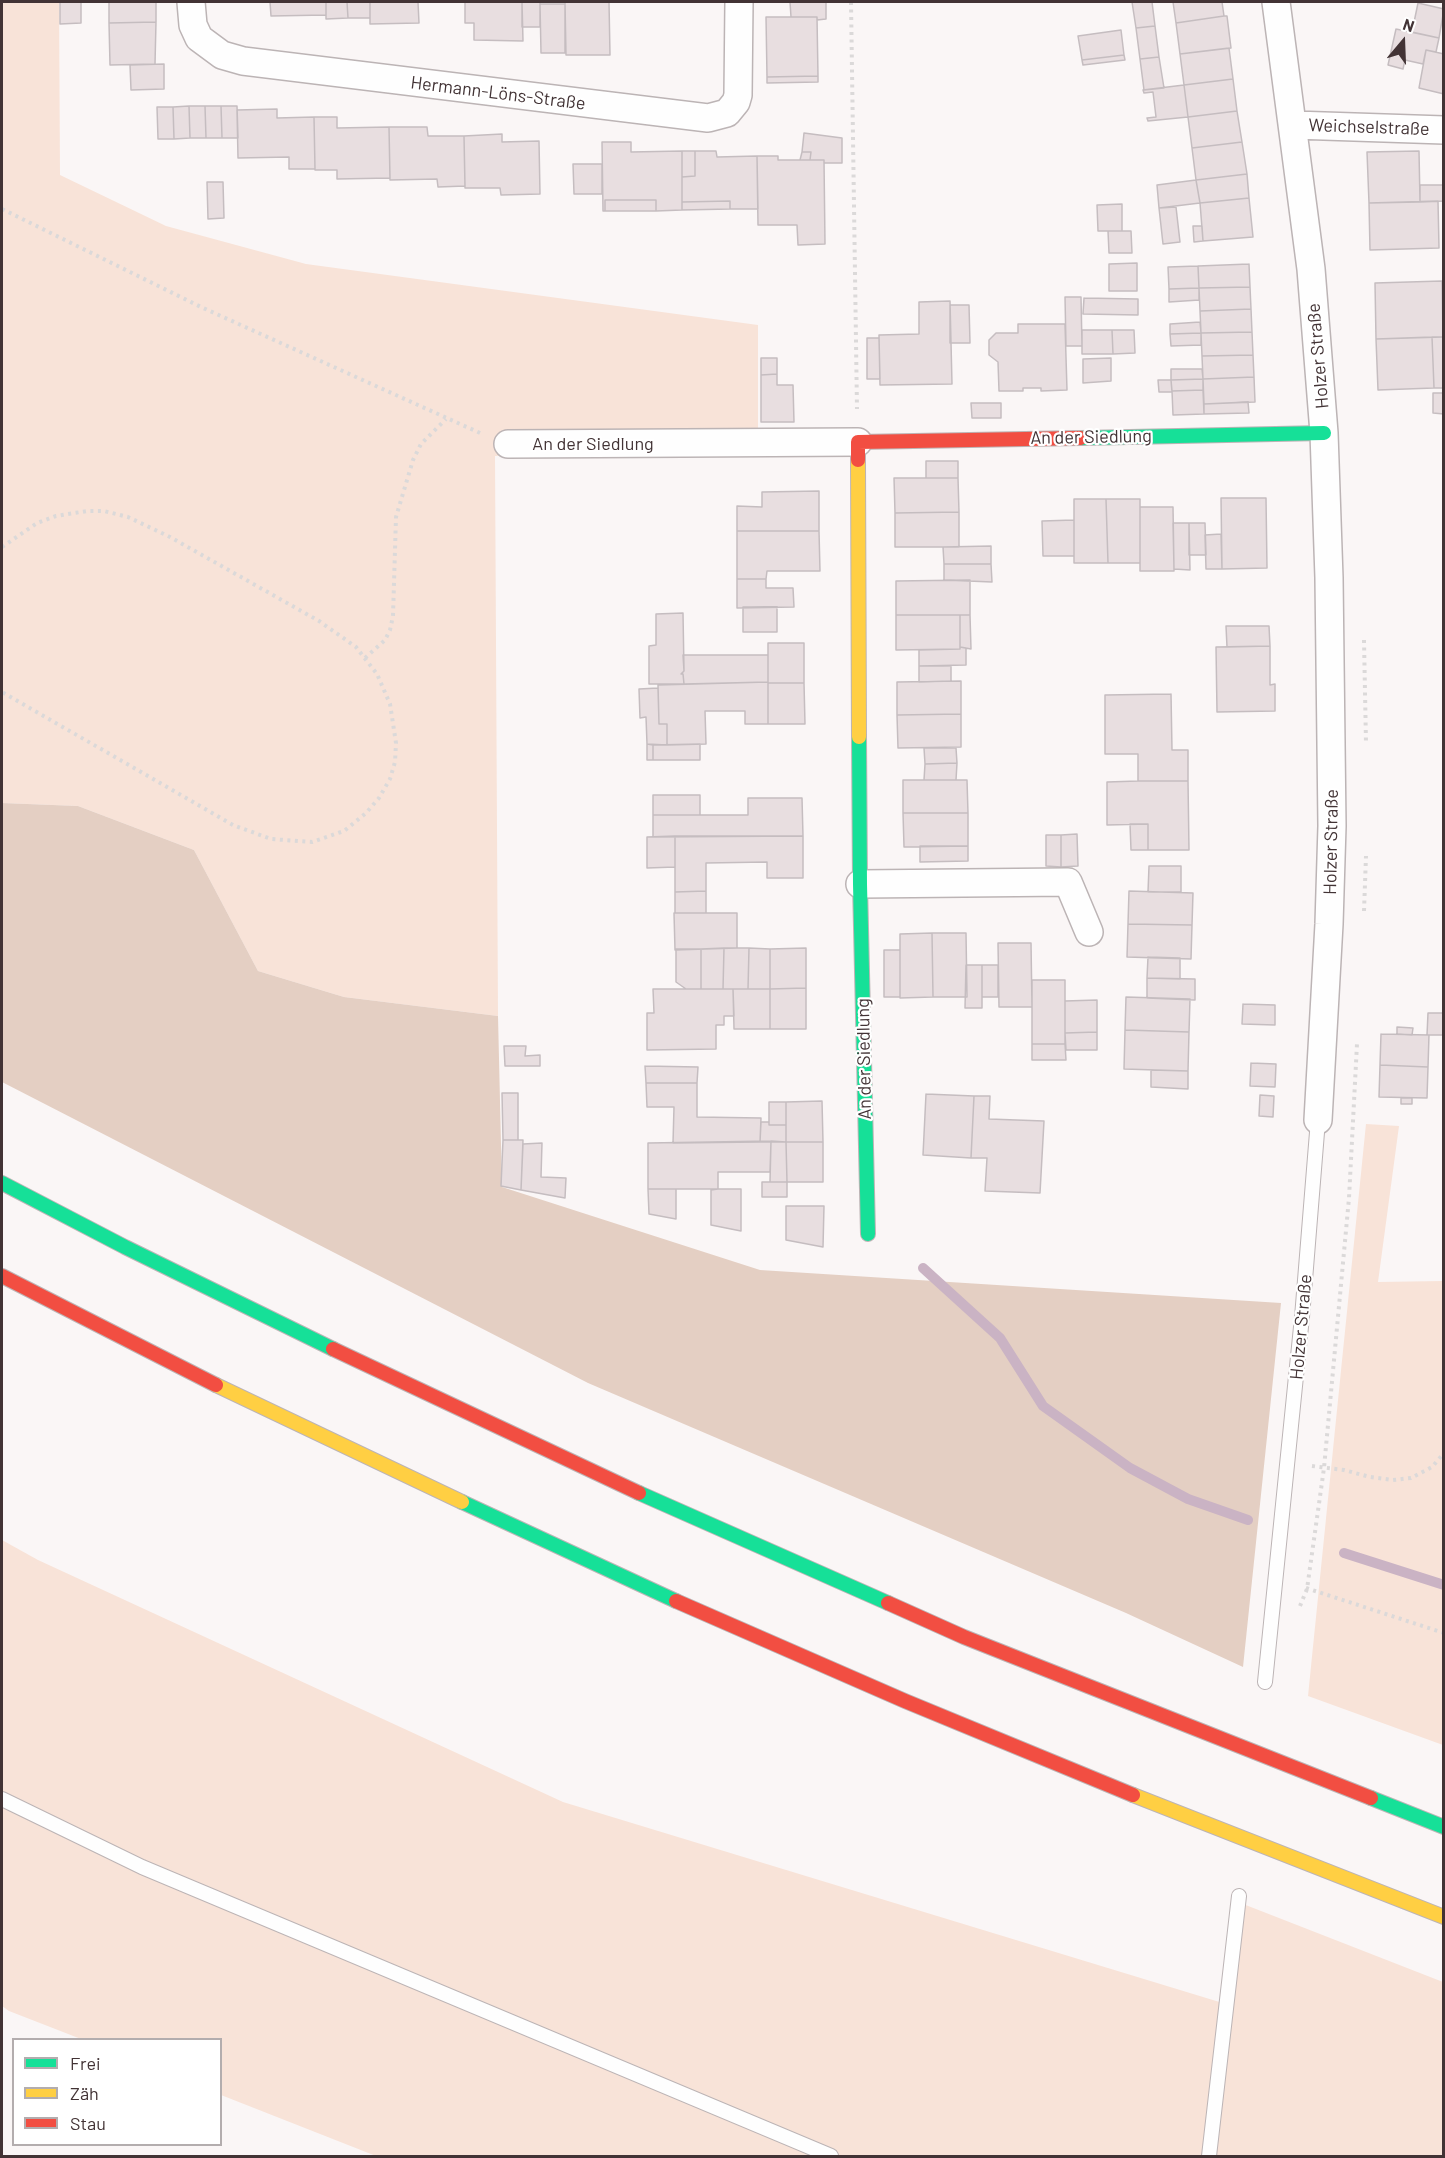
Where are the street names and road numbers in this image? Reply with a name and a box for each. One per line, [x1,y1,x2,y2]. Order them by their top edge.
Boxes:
street label: Hermann-Löns-Straße [409,72,587,114]
street label: Weichselstraße [1308,114,1430,140]
street label: Holzer Straße [1303,302,1333,410]
street label: An der Siedlung [1030,425,1152,449]
street label: An der Siedlung [532,433,654,455]
street label: Holzer Straße [1319,789,1343,895]
street label: An der Siedlung [852,998,876,1120]
street label: Holzer Straße [1286,1273,1316,1381]

